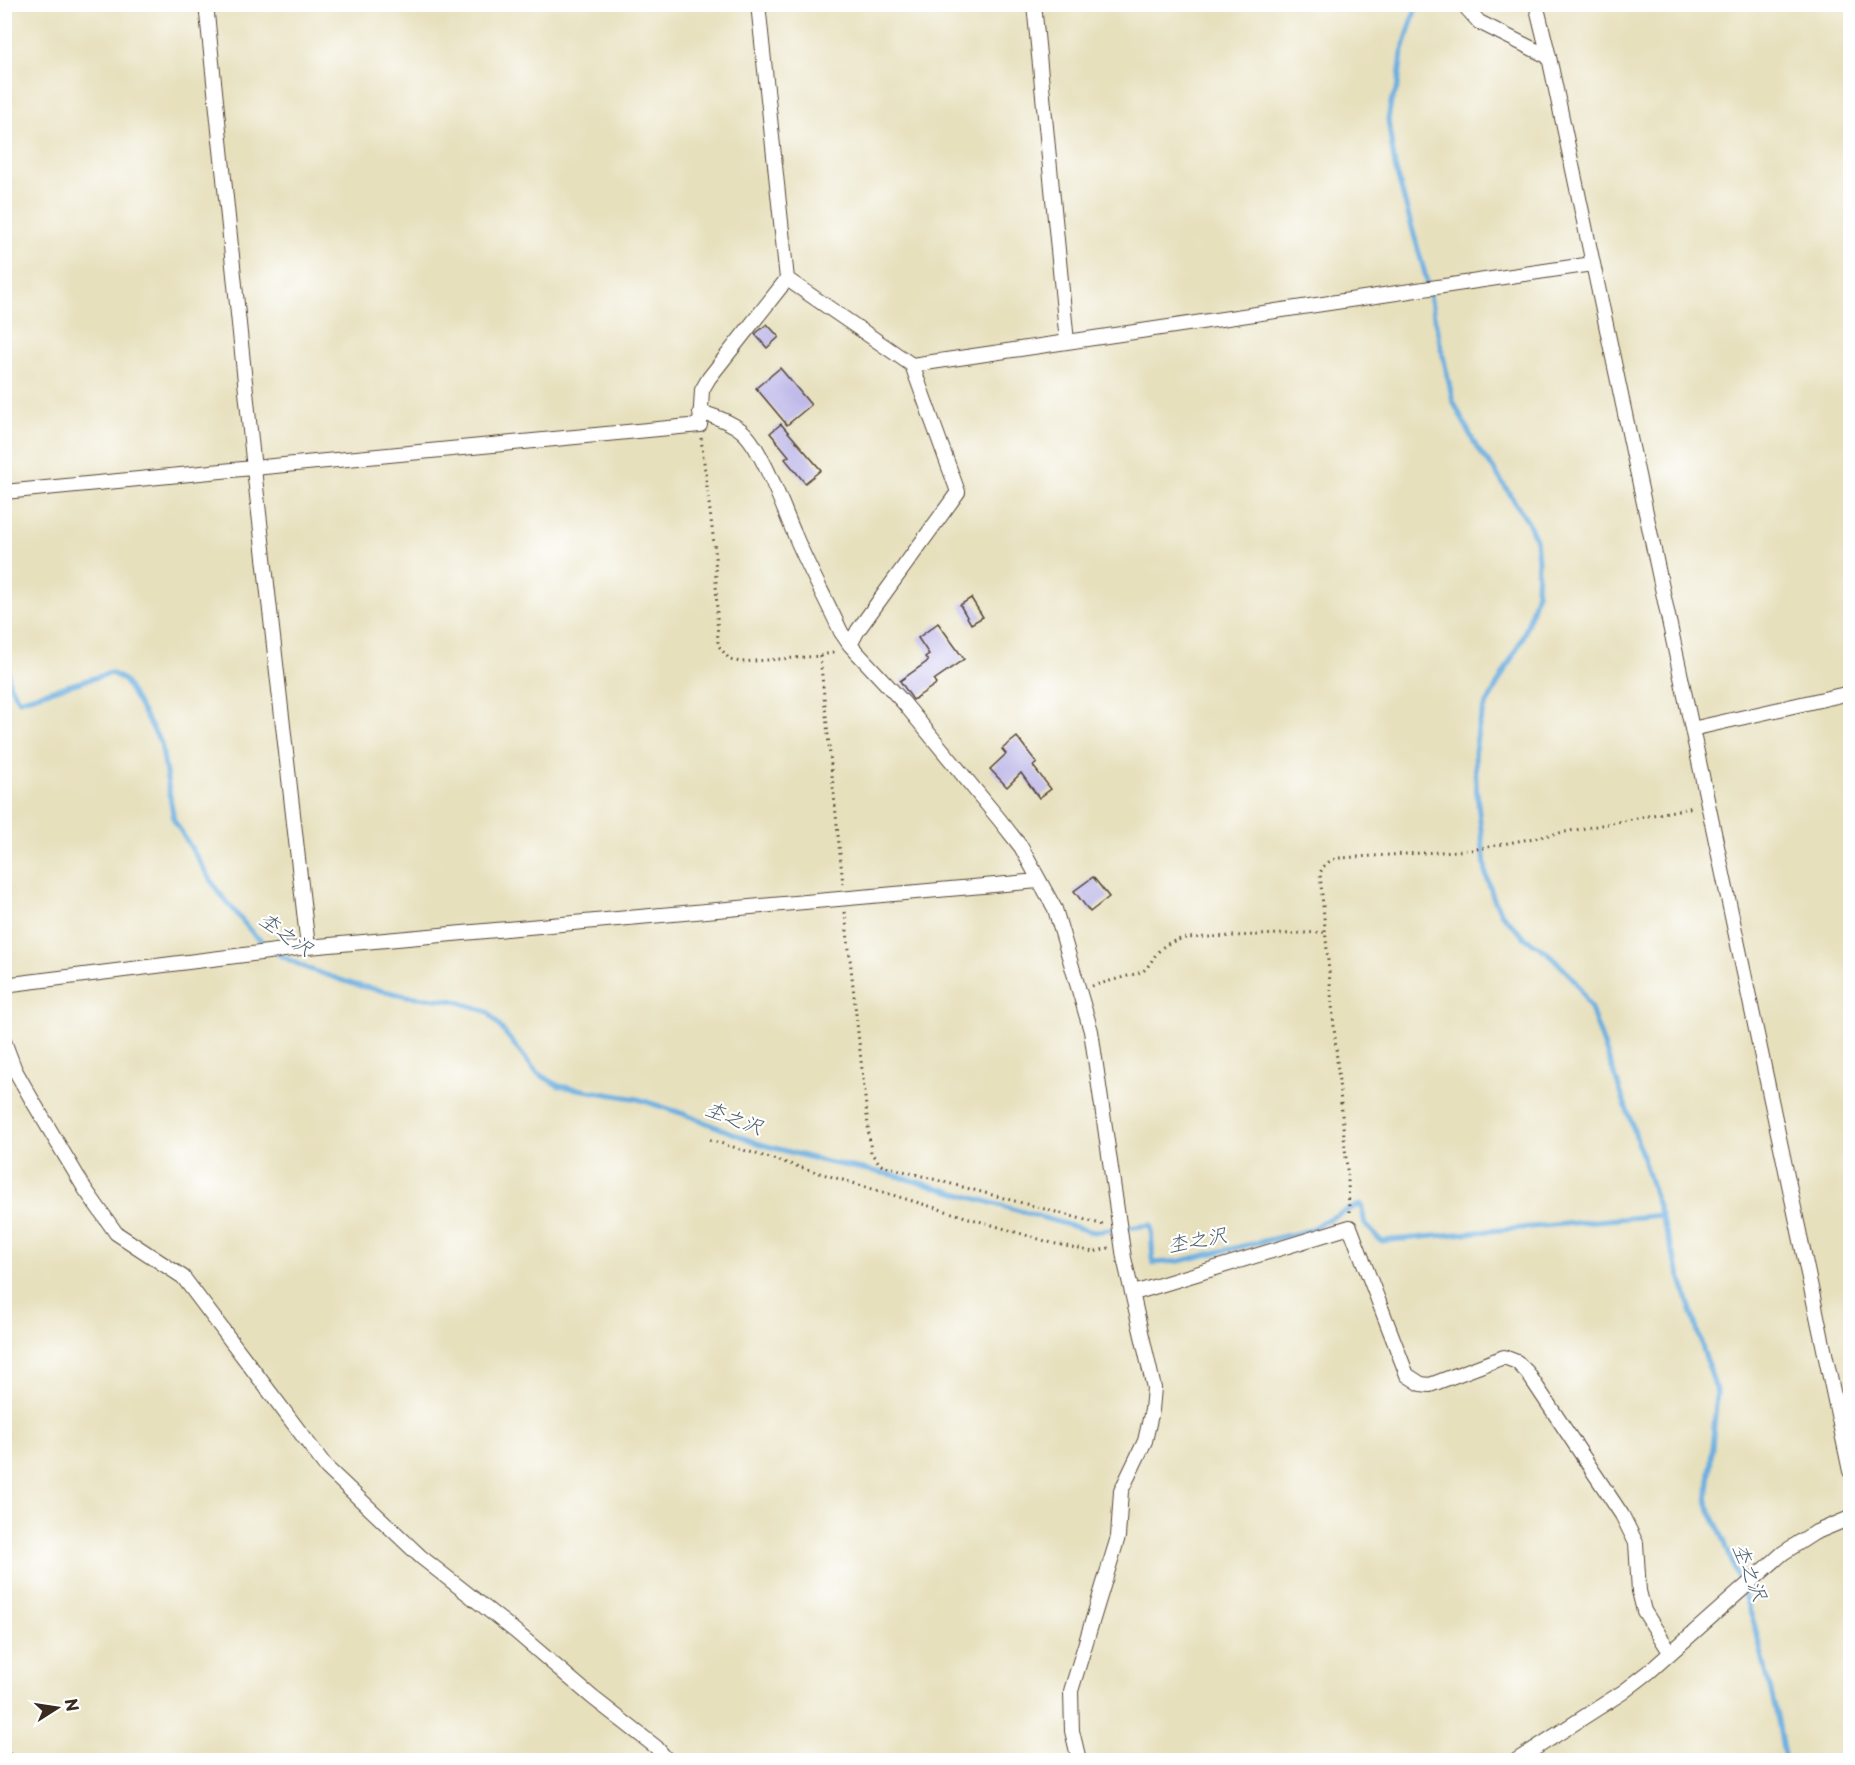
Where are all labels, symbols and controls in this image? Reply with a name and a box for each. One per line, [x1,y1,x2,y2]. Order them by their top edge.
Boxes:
water label: 杢之沢 [253,904,321,963]
water label: 杢之沢 [701,1093,769,1142]
water label: 杢之沢 [1164,1218,1230,1259]
water label: 杢之沢 [1726,1538,1776,1606]
north arrow [27,1678,87,1738]
text: N [60,1696,86,1713]

